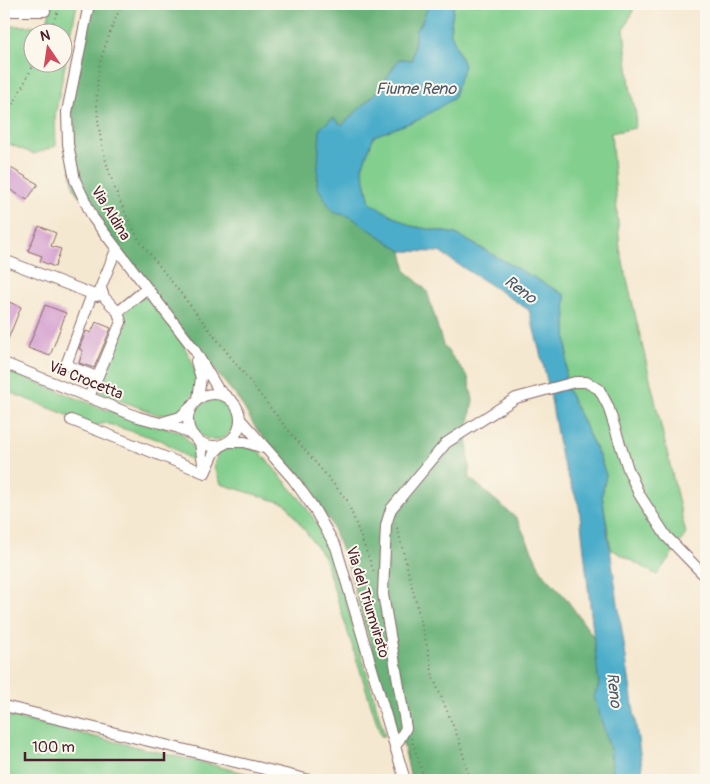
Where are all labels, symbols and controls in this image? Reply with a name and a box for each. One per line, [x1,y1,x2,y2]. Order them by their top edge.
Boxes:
north arrow [22,22,72,72]
text: N [39,26,52,45]
water label: Fiume Reno [376,79,458,99]
street label: Via Aldina [86,183,135,244]
water label: Reno [500,271,541,309]
street label: Via Crocetta [46,357,126,404]
street label: Via del Triumvirato [342,544,393,660]
water label: Reno [602,672,626,710]
scale bar [25,729,164,761]
text: 100 m [32,738,75,757]

